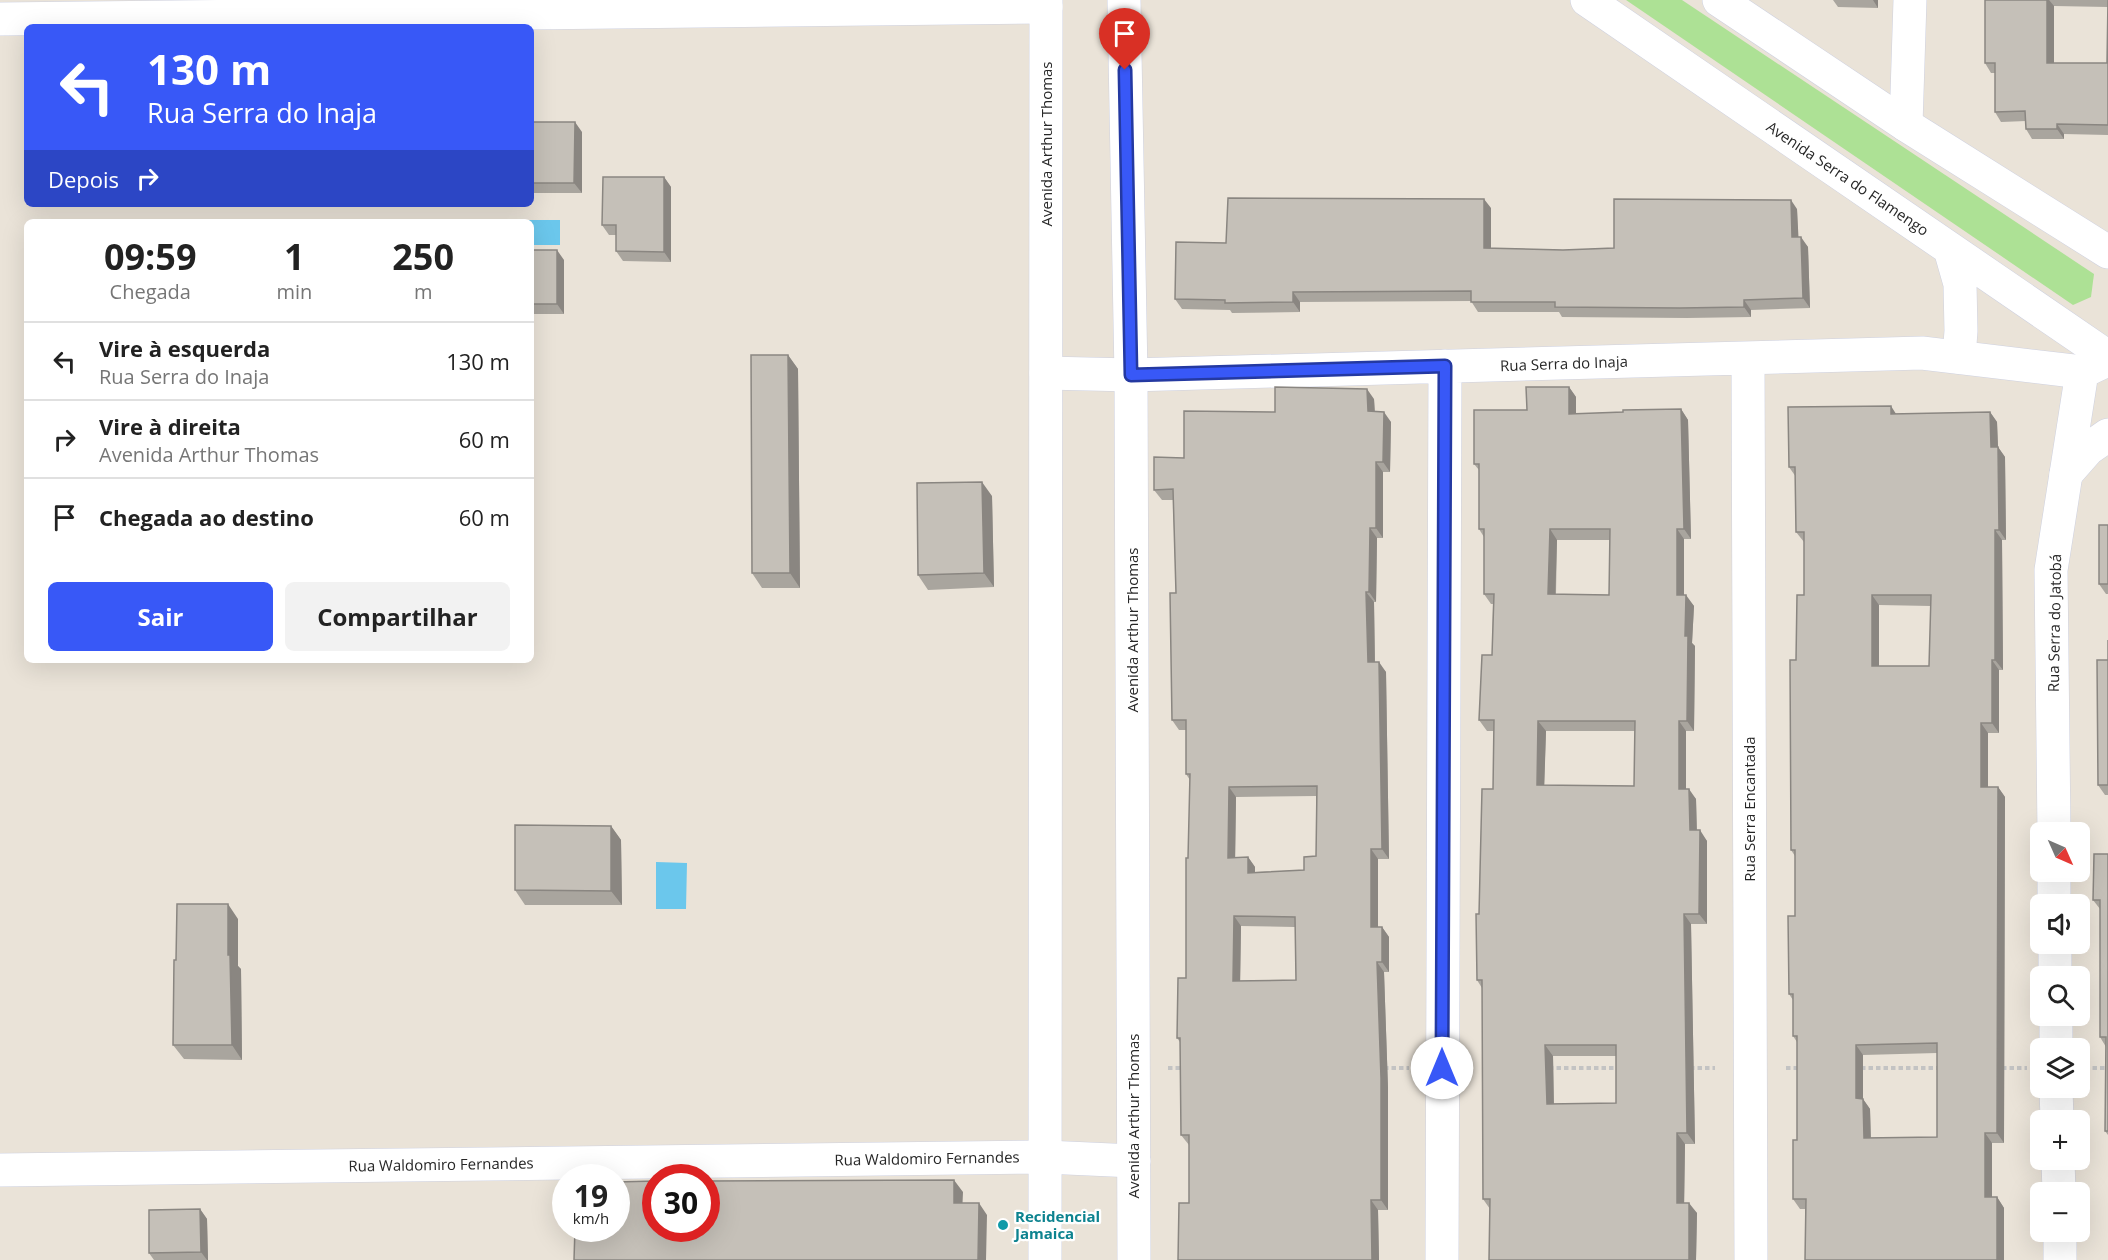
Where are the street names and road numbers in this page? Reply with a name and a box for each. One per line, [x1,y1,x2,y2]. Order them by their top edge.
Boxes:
street label: Avenida Arthur Thomas [1036,61,1056,227]
street label: Avenida Serra do Flamengo [1763,116,1933,240]
street label: Rua Serra do Inaja [1500,351,1628,375]
street label: Avenida Arthur Thomas [1122,547,1142,713]
street label: Rua Serra do Jatobá [2043,554,2065,692]
street label: Rua Serra Encantada [1739,736,1759,882]
street label: Avenida Arthur Thomas [1123,1033,1143,1199]
street label: Rua Waldomiro Fernandes [834,1146,1020,1170]
street label: Rua Waldomiro Fernandes [348,1152,534,1176]

